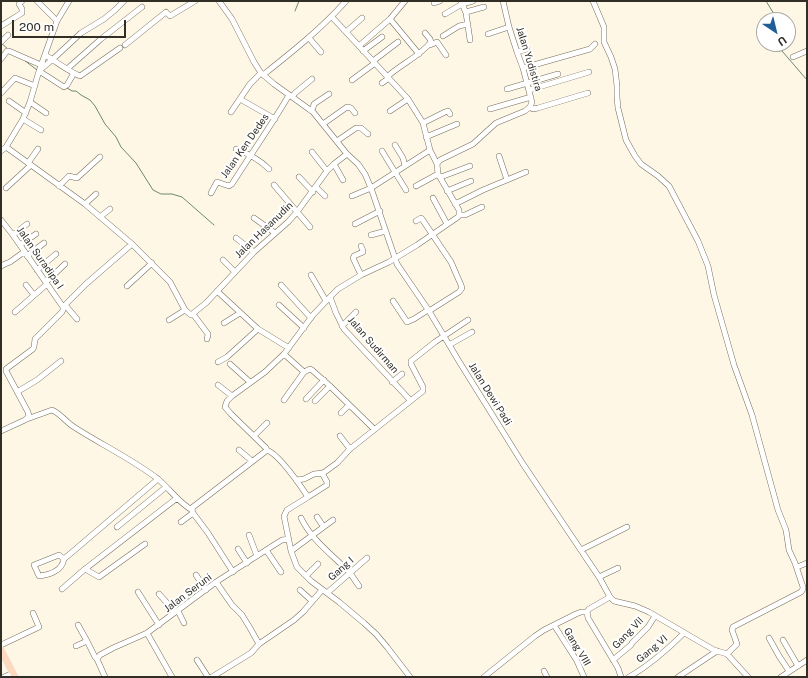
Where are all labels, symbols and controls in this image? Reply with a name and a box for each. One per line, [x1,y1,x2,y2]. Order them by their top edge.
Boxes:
scale bar [14,12,128,38]
north arrow [756,12,796,52]
text: 200 m [19,20,54,34]
street label: Jalan Yudistira [514,25,544,93]
text: U [776,34,789,48]
street label: Jalan Ken Dedes [218,112,272,180]
street label: Jalan Hasanudin [233,199,295,261]
street label: Jalan Suradipa I [14,225,66,291]
street label: Jalan Sudirman [345,314,401,376]
street label: Jalan Dewi Padi [466,360,514,428]
street label: Gang I [326,555,356,583]
street label: Jalan Seruni [162,571,214,615]
street label: Gang VII [610,615,646,651]
street label: Gang VIII [561,626,593,668]
street label: Gang VI [634,633,670,665]

